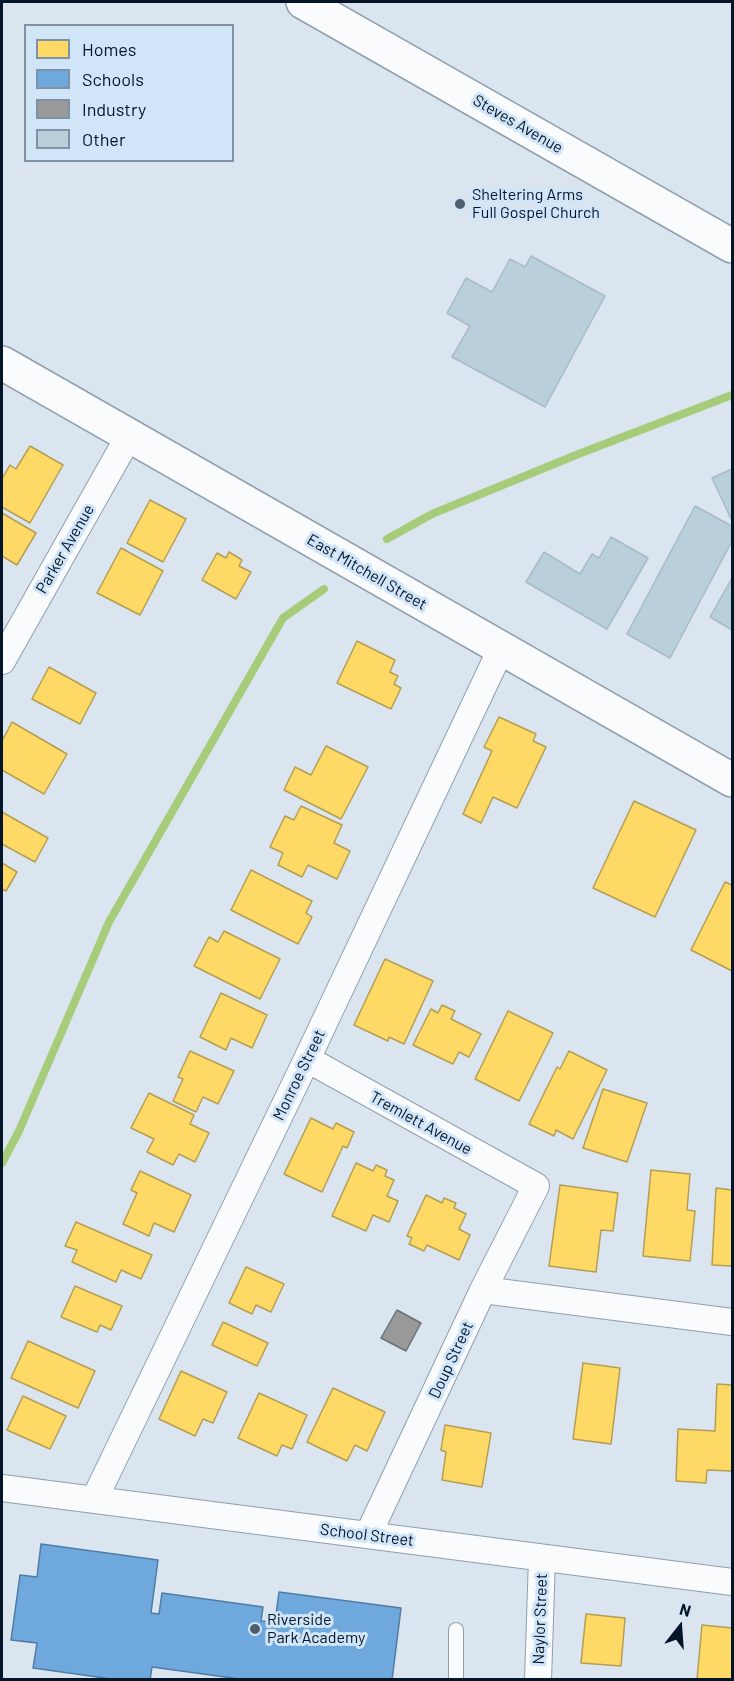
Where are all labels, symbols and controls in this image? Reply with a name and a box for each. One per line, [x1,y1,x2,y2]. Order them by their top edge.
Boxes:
legend [24,24,234,162]
text: Homes [82,38,136,60]
text: Schools [82,68,144,90]
street label: Steves Avenue [470,91,566,157]
text: Industry [82,98,146,120]
text: Other [82,128,125,150]
place label: Sheltering Arms Full Gospel Church [472,185,600,223]
marker: Sheltering Arms Full Gospel Church [453,197,467,211]
street label: Parker Avenue [32,501,98,597]
street label: East Mitchell Street [304,530,430,614]
street label: Monroe Street [269,1026,329,1124]
street label: Tremlett Avenue [367,1087,475,1159]
street label: Doup Street [425,1318,477,1402]
street label: School Street [319,1520,415,1550]
street label: Naylor Street [529,1573,551,1665]
north arrow [650,1597,710,1657]
text: N [678,1599,693,1620]
place label: Riverside Park Academy [267,1610,365,1648]
marker: Riverside Park Academy [248,1622,262,1636]

